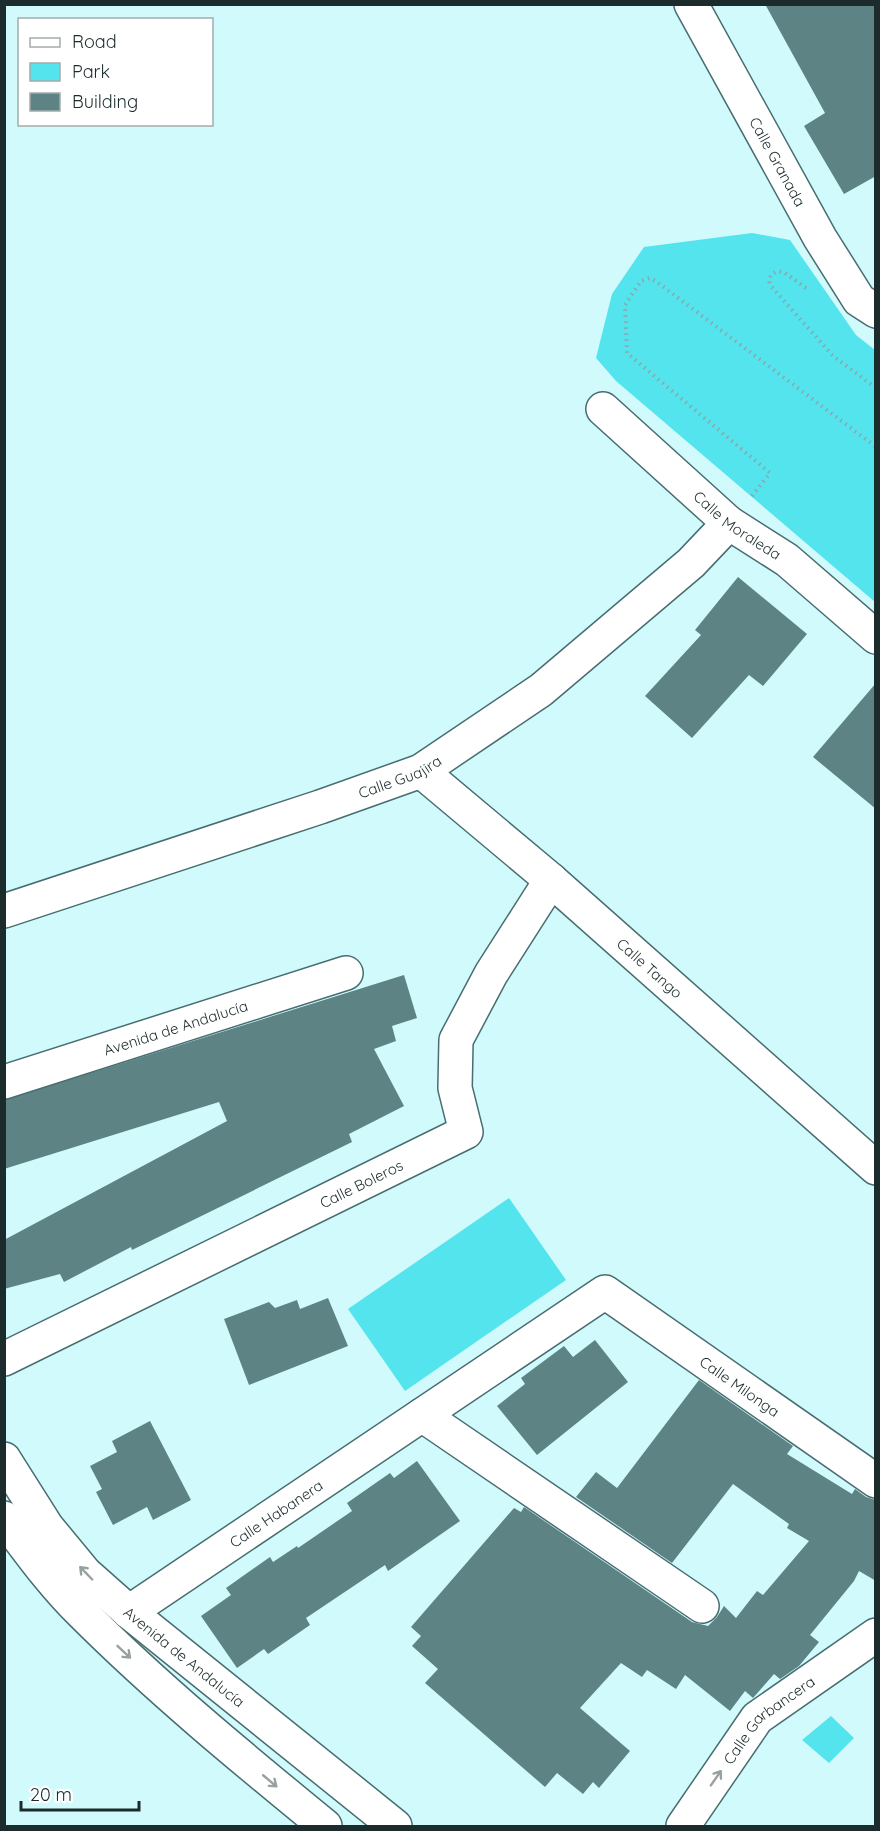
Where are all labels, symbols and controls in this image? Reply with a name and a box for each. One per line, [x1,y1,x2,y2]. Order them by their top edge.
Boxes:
legend [18,18,213,126]
text: Road [72,30,117,53]
text: Park [72,60,110,83]
text: Building [72,90,138,113]
street label: Calle Granada [746,114,810,210]
street label: Calle Moraleda [690,486,785,563]
street label: Calle Guajira [356,751,445,802]
street label: Calle Tango [613,934,687,1002]
street label: Avenida de Andalucía [101,995,250,1059]
street label: Calle Boleros [316,1155,406,1212]
street label: Calle Milonga [696,1352,784,1421]
street label: Calle Habanera [226,1475,326,1551]
one-way arrow [79,1566,93,1581]
street label: Avenida de Andalucía [120,1602,249,1711]
one-way arrow [116,1645,131,1659]
street label: Calle Garbancera [719,1671,818,1768]
one-way arrow [710,1771,722,1787]
scale bar [21,1774,140,1812]
one-way arrow [262,1774,278,1787]
text: 20 m [30,1783,72,1806]

